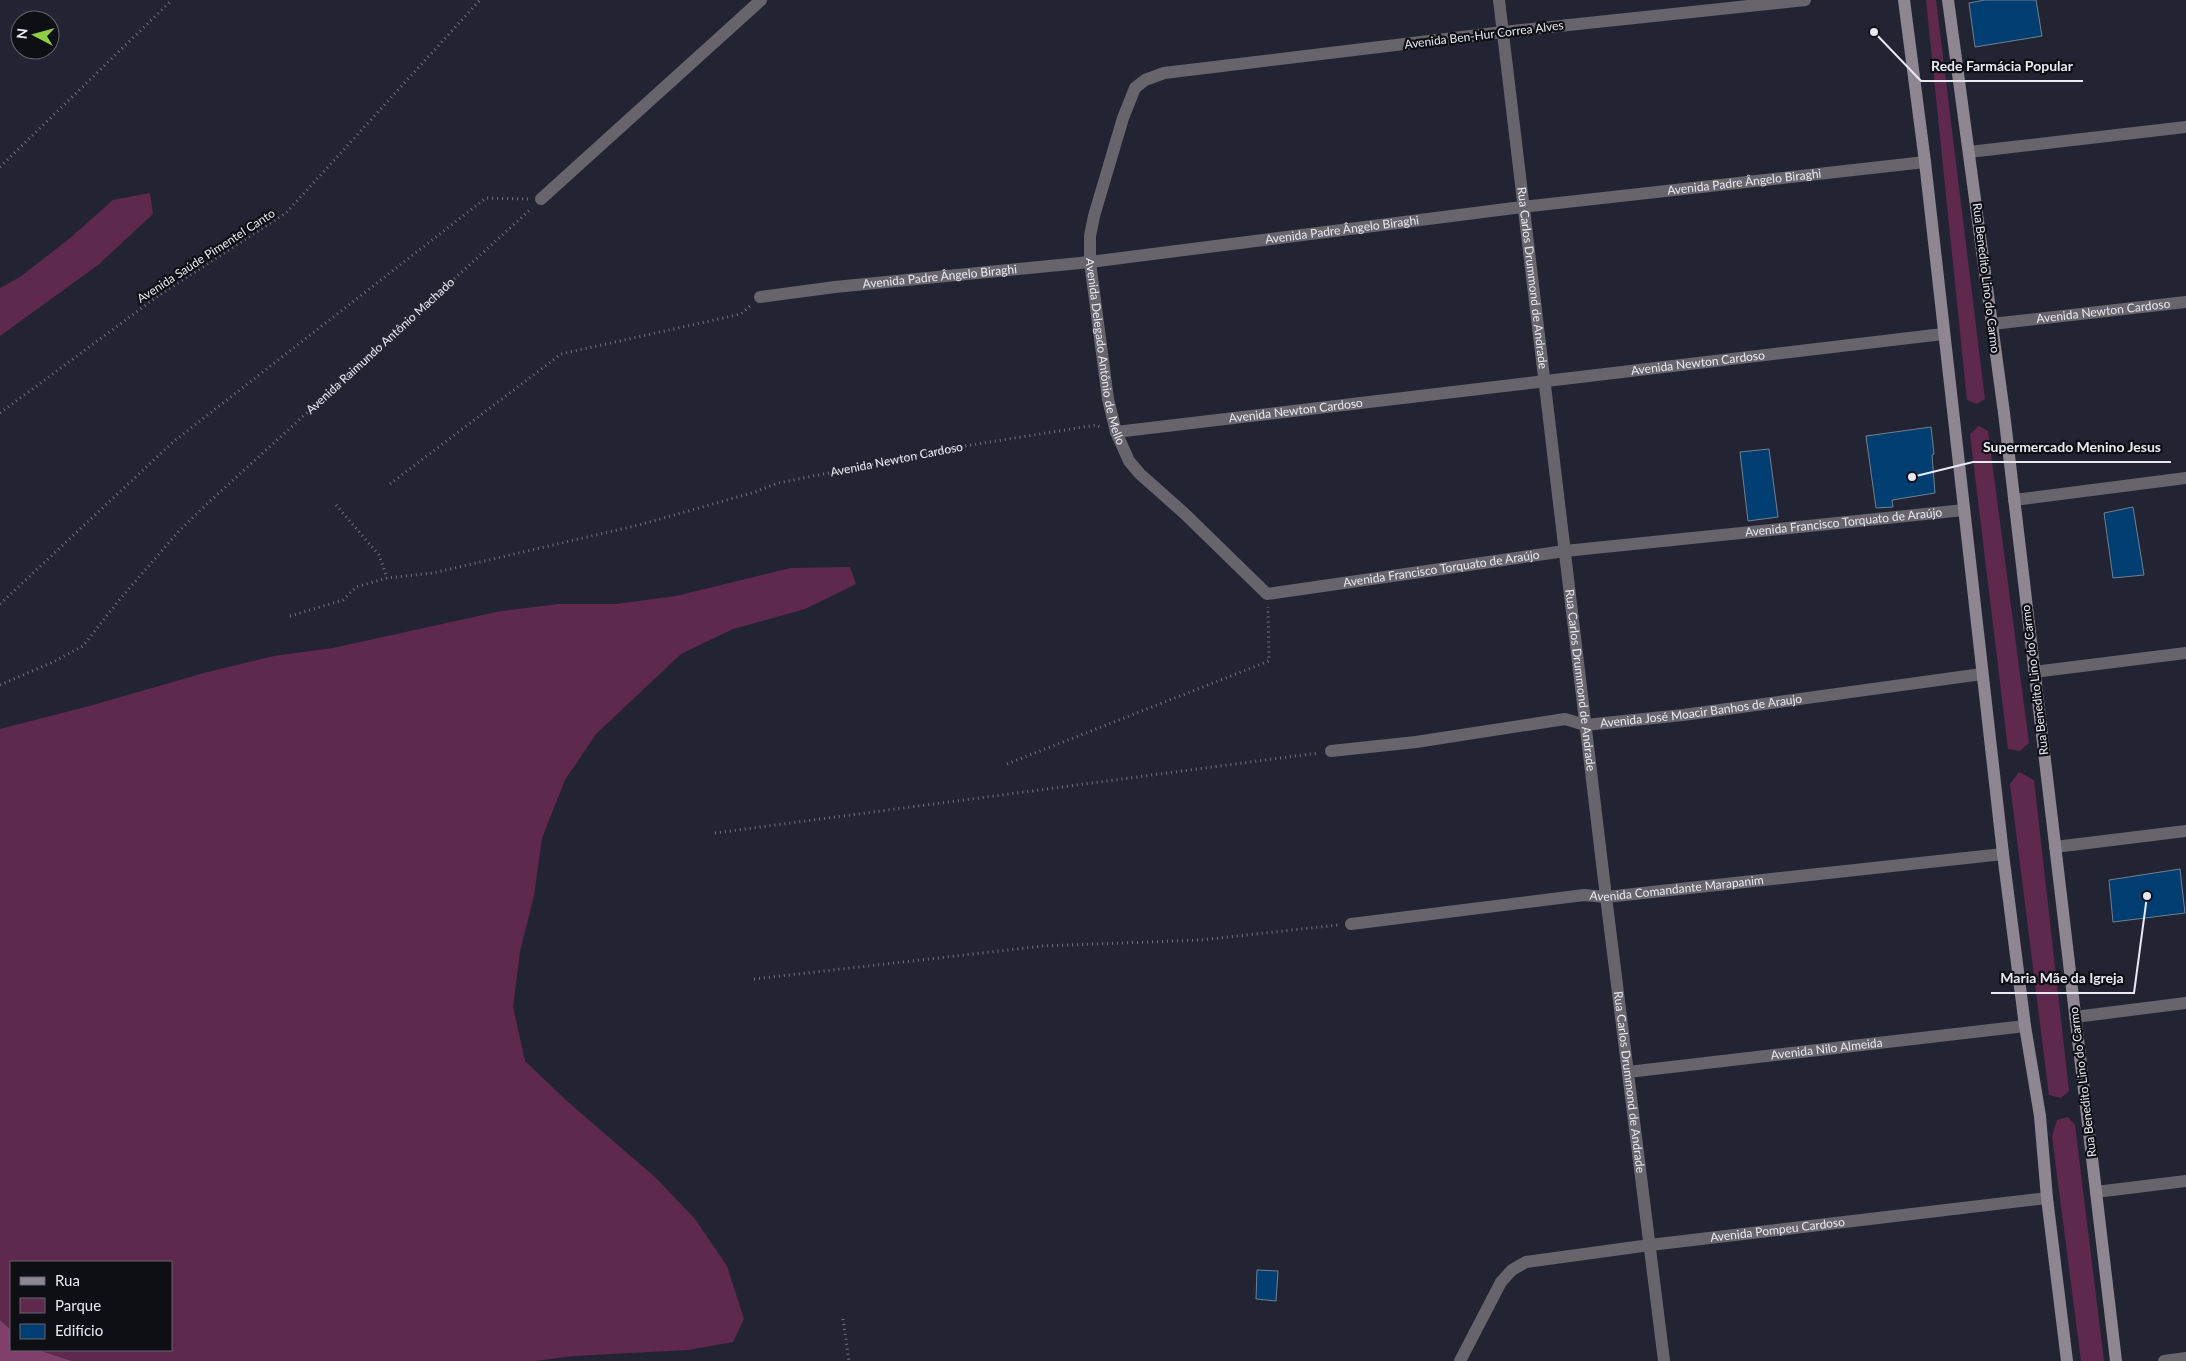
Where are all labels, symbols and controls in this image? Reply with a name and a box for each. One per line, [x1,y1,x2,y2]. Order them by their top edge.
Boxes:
north arrow [10,10,60,60]
street label: Avenida Ben-Hur Correa Alves [1404,17,1564,52]
text: N [13,27,31,40]
callout: Rede Farmácia Popular [1921,52,2083,81]
text: Rede Farmácia Popular [1931,57,2074,74]
street label: Avenida Padre Ângelo Biraghi [1666,166,1822,198]
street label: Rua Carlos Drummond de Andrade [1514,186,1551,370]
street label: Rua Benedito Lino do Carmo [1970,202,2003,354]
street label: Avenida Saúde Pimentel Canto [134,205,278,306]
street label: Avenida Padre Ângelo Biraghi [1264,212,1420,247]
street label: Avenida Delegado Antônio de Mello [1083,258,1129,447]
street label: Avenida Padre Ângelo Biraghi [862,261,1018,291]
street label: Avenida Raimundo Antônio Machado [303,274,457,417]
street label: Avenida Newton Cardoso [2035,296,2171,326]
street label: Avenida Newton Cardoso [1630,347,1766,378]
street label: Avenida Newton Cardoso [1228,395,1364,426]
callout: Supermercado Menino Jesus [1973,433,2171,462]
text: Supermercado Menino Jesus [1983,438,2161,455]
street label: Avenida Newton Cardoso [829,439,964,479]
street label: Avenida Francisco Torquato de Araújo [1744,504,1943,539]
street label: Avenida Francisco Torquato de Araújo [1342,547,1541,590]
street label: Rua Carlos Drummond de Andrade [1562,588,1599,772]
street label: Rua Benedito Lino do Carmo [2018,604,2051,756]
street label: Avenida José Moacir Banhos de Araujo [1599,691,1803,730]
street label: Avenida Comandante Marapanim [1589,872,1765,904]
callout: Maria Mãe da Igreja [1991,964,2134,993]
text: Maria Mãe da Igreja [2000,969,2124,986]
street label: Rua Carlos Drummond de Andrade [1611,990,1648,1174]
street label: Rua Benedito Lino do Carmo [2066,1006,2099,1158]
street label: Avenida Nilo Almeida [1770,1035,1883,1062]
street label: Avenida Pompeu Cardoso [1709,1214,1846,1245]
legend [10,1261,172,1351]
text: Rua [55,1271,80,1289]
text: Parque [55,1296,101,1314]
text: Edifício [55,1321,103,1339]

